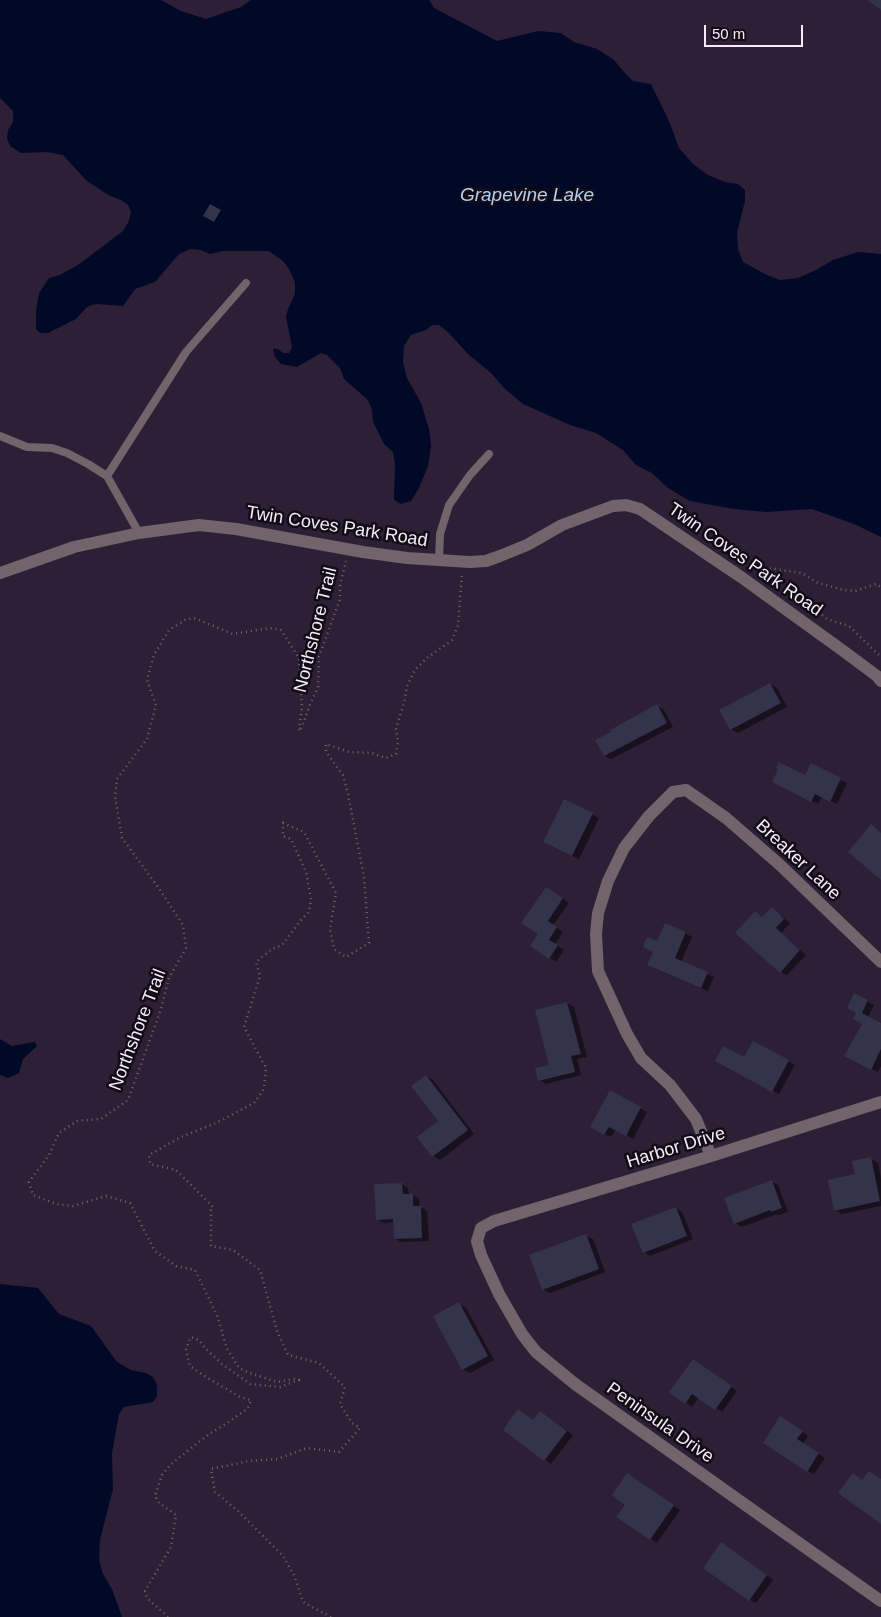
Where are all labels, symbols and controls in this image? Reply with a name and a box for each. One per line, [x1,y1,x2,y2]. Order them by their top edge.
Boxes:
scale bar [706,15,805,47]
text: 50 m [712,25,745,42]
water label: Grapevine Lake [460,185,594,207]
street label: Twin Coves Park Road [664,499,826,621]
street label: Twin Coves Park Road [245,502,429,552]
street label: Northshore Trail [290,565,342,695]
street label: Breaker Lane [751,815,845,905]
street label: Northshore Trail [105,966,171,1094]
street label: Harbor Drive [624,1123,728,1173]
street label: Peninsula Drive [602,1378,718,1468]

